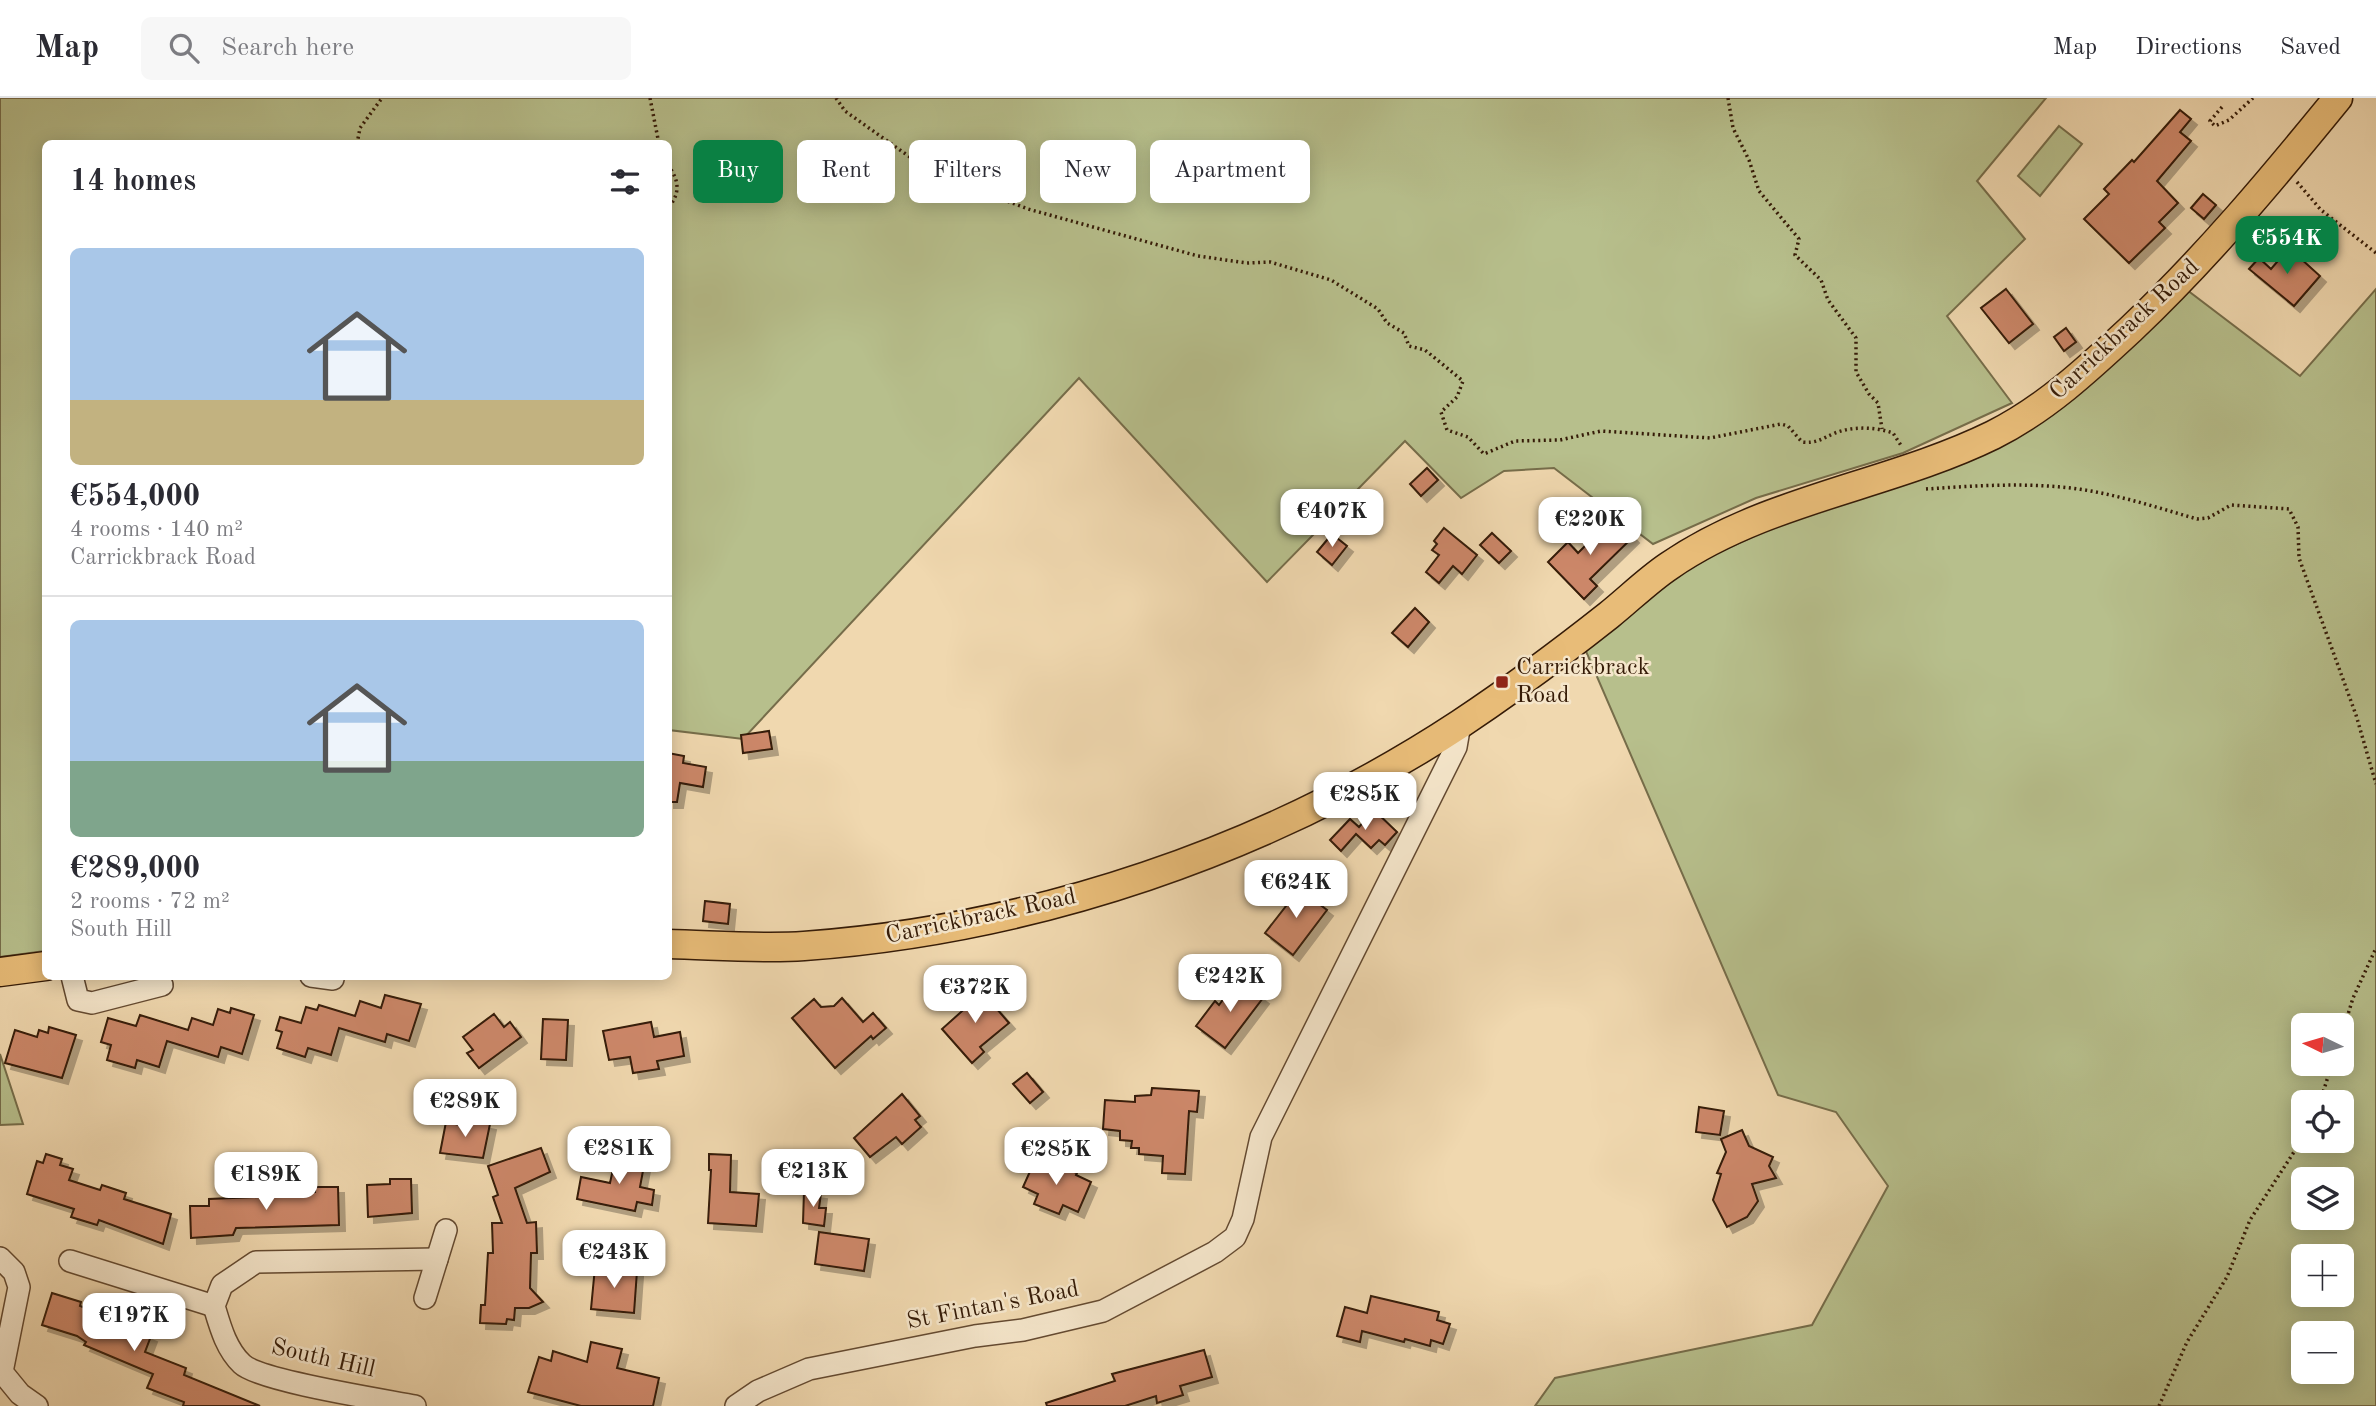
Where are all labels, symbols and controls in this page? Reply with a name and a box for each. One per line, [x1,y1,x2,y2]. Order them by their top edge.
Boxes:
search box [141,17,631,80]
icon: search [165,29,203,67]
text: Map [35,32,99,65]
text: Search here [221,35,354,61]
text: Map [2053,36,2097,60]
text: Directions [2135,36,2242,60]
text: Saved [2280,36,2341,60]
chip: Buy [693,140,783,203]
chip: Rent [797,140,895,203]
chip: Filters [909,140,1026,203]
chip: New [1040,140,1136,203]
chip: Apartment [1150,140,1310,203]
icon: filters [606,163,644,201]
text: 14 homes [70,167,196,197]
pin: €554K [2238,216,2336,276]
text: €554K [2251,227,2323,250]
street label: Carrickbrack Road [2046,255,2204,405]
icon: home [294,293,420,419]
text: €554,000 [70,482,200,512]
pin: €407K [1283,490,1381,549]
pin: €220K [1541,498,1639,557]
text: €407K [1296,500,1368,523]
text: €220K [1554,508,1626,531]
text: 4 rooms · 140 m² [70,518,243,541]
text: Carrickbrack Road [70,546,256,569]
place label: Carrickbrack Road [1516,656,1650,708]
icon: home [294,665,420,791]
marker: Carrickbrack Road [1494,674,1510,690]
pin: €285K [1316,772,1414,832]
text: €285K [1329,783,1401,806]
text: €289,000 [70,854,200,884]
pin: €624K [1247,860,1345,920]
text: €624K [1260,871,1332,894]
street label: Carrickbrack Road [884,885,1078,949]
text: 2 rooms · 72 m² [70,890,230,913]
text: South Hill [70,918,172,941]
pin: €242K [1181,954,1279,1014]
pin: €372K [926,965,1024,1025]
text: €242K [1194,965,1266,988]
text: €372K [939,976,1011,999]
north arrow [2291,1013,2354,1076]
map controls [2291,1013,2354,1384]
pin: €289K [416,1080,514,1139]
text: €289K [429,1090,501,1113]
button: locate [2291,1090,2354,1153]
pin: €281K [570,1126,668,1186]
pin: €285K [1007,1128,1105,1187]
text: €281K [583,1137,655,1160]
text: €285K [1020,1138,1092,1161]
pin: €213K [764,1150,862,1209]
pin: €189K [217,1152,315,1212]
text: €213K [777,1160,849,1183]
text: €189K [230,1163,302,1186]
button: layers [2291,1167,2354,1230]
pin: €243K [565,1230,663,1290]
text: €243K [578,1241,650,1264]
button: + [2291,1244,2354,1307]
street label: St Fintan's Road [905,1278,1081,1334]
pin: €197K [85,1294,183,1353]
text: €197K [98,1304,170,1327]
button: − [2291,1321,2354,1384]
street label: South Hill [269,1335,377,1383]

